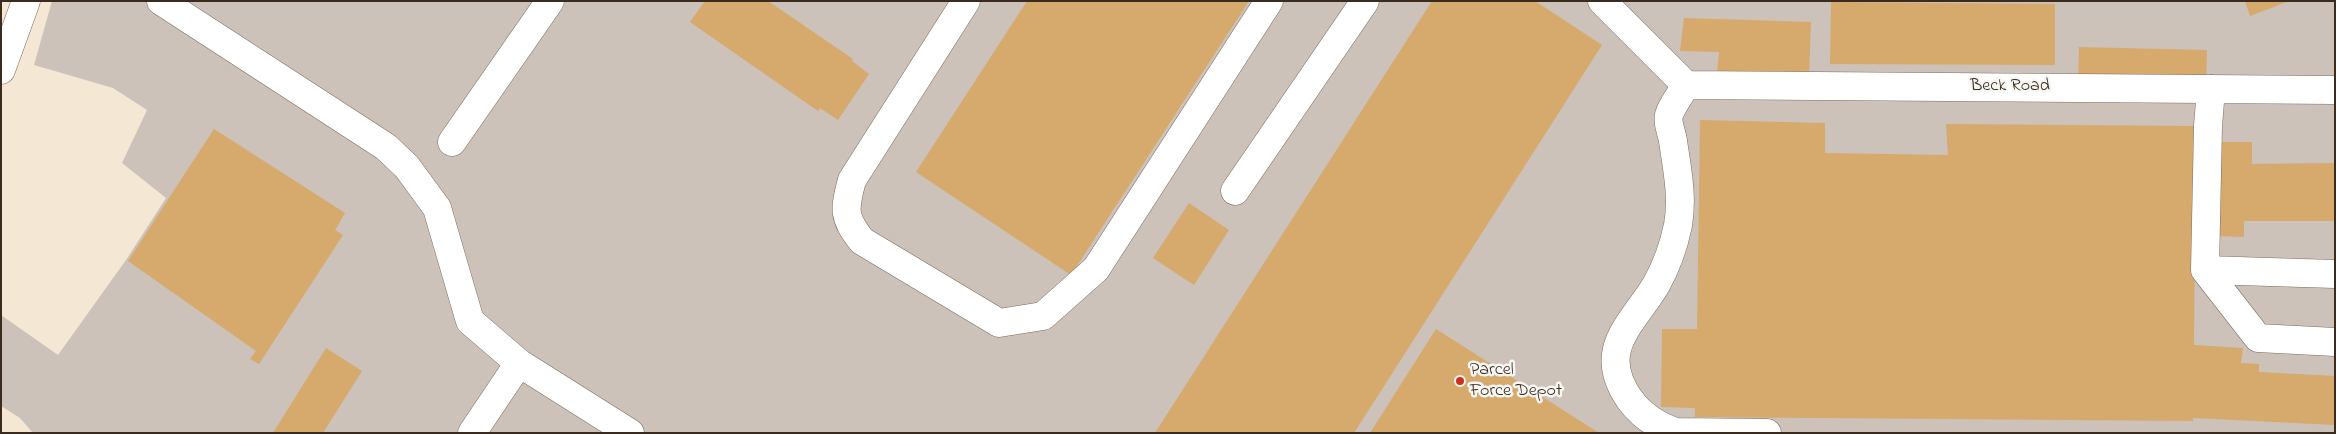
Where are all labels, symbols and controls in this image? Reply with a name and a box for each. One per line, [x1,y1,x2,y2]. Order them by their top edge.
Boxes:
street label: Beck Road [1970,76,2050,98]
place label: Parcel Force Depot [1470,360,1562,402]
marker: Parcel Force Depot [1454,375,1466,387]

